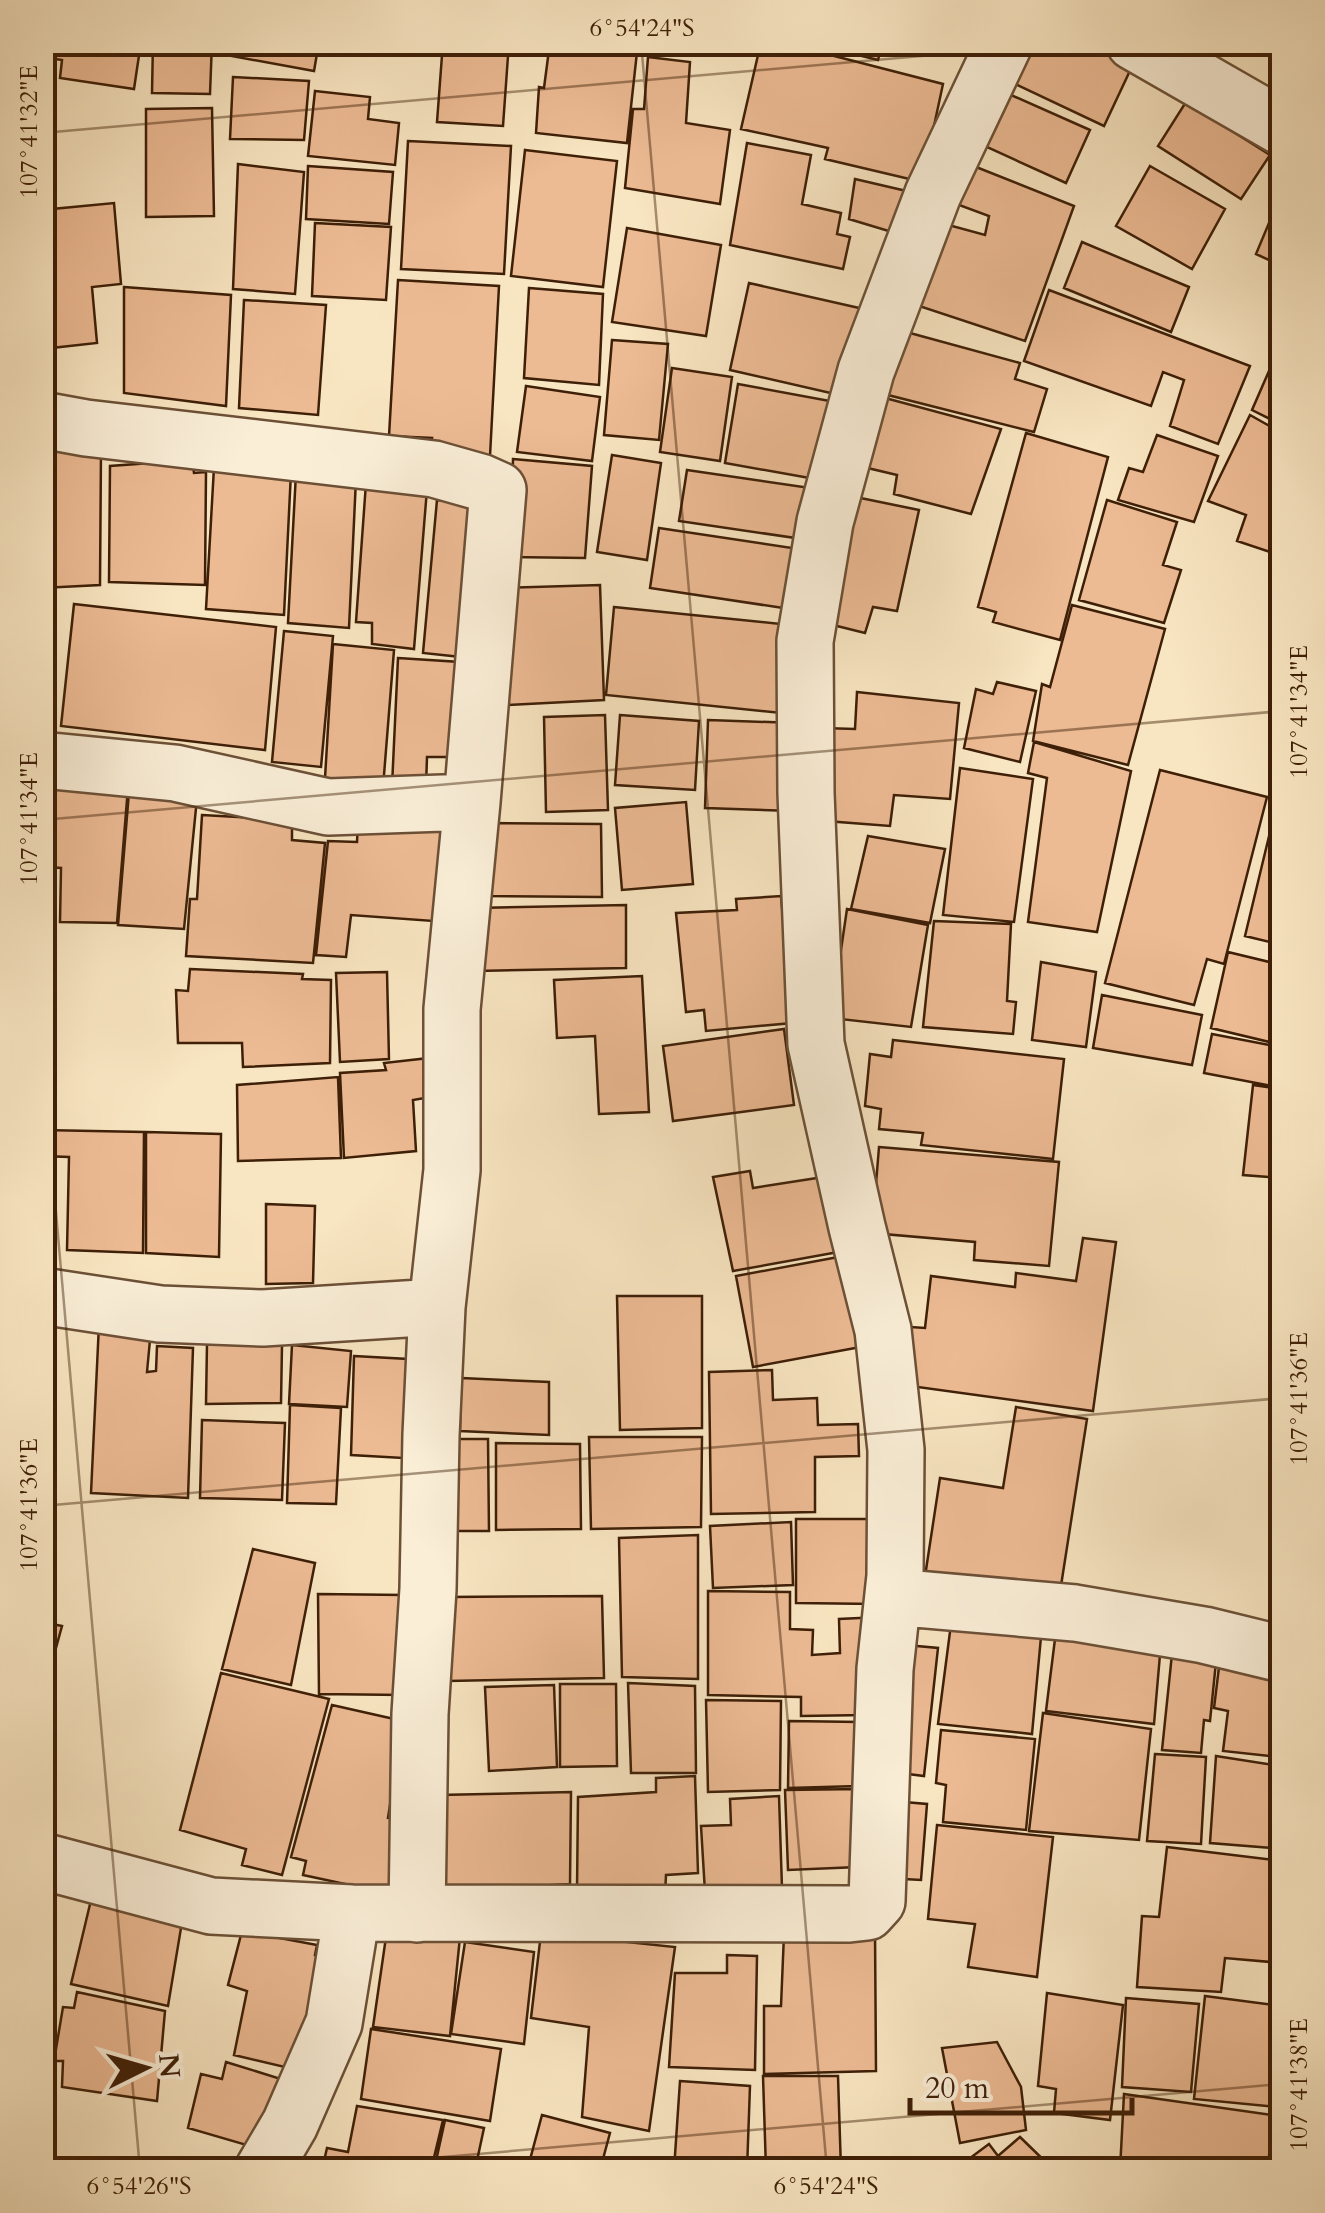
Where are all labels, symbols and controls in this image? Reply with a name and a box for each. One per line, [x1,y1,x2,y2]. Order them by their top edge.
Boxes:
text: 6°54'24"S [589,11,695,45]
text: 107°41'32"E [12,65,46,199]
text: 107°41'34"E [1282,645,1316,779]
text: 107°41'34"E [12,752,46,886]
text: 107°41'36"E [1282,1332,1316,1466]
text: 107°41'36"E [12,1438,46,1572]
north arrow [95,2018,195,2118]
text: 107°41'38"E [1282,2018,1316,2152]
text: N [149,2052,189,2080]
scale bar [910,2053,1132,2115]
text: 20 m [925,2068,990,2109]
text: 6°54'26"S [86,2169,192,2203]
text: 6°54'24"S [773,2169,879,2203]

